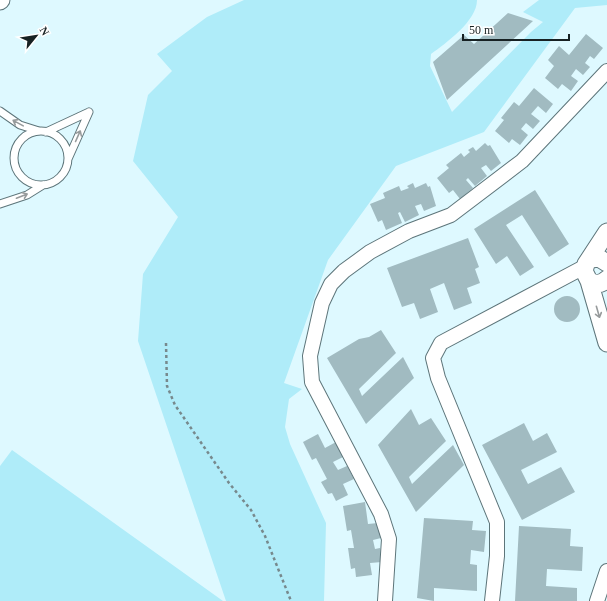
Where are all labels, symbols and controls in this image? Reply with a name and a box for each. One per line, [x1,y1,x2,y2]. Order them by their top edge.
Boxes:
north arrow [16,16,56,56]
scale bar [463,16,569,42]
text: 50 m [469,23,494,37]
text: N [37,25,52,37]
one-way arrow [13,119,25,126]
one-way arrow [75,130,83,142]
one-way arrow [16,192,28,200]
one-way arrow [595,305,602,318]

